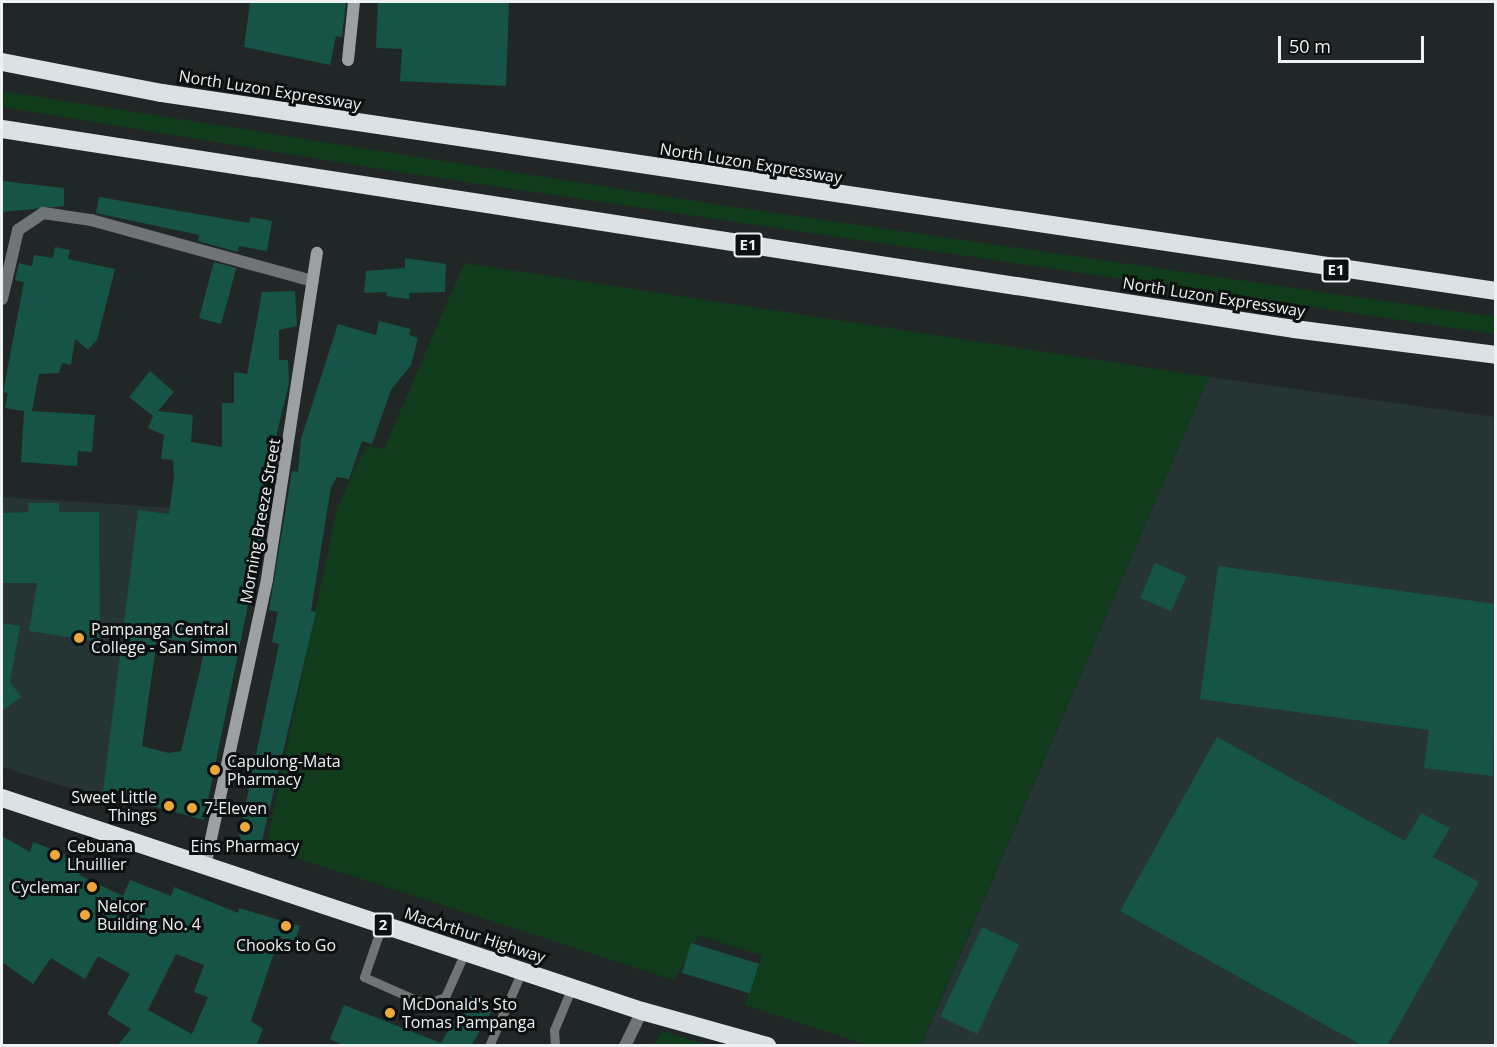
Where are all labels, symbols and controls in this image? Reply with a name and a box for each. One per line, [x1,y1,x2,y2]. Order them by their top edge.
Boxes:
scale bar [1281,24,1426,62]
text: 50 m [1289,34,1331,58]
street label: North Luzon Expressway [177,66,363,114]
street label: North Luzon Expressway [658,139,844,187]
road number: E1 [733,233,763,257]
road number: E1 [1321,258,1351,282]
street label: North Luzon Expressway [1121,273,1307,321]
street label: Morning Breeze Street [236,437,284,605]
place label: Pampanga Central College - San Simon [91,619,238,657]
marker: Pampanga Central College - San Simon [72,631,86,645]
place label: Capulong-Mata Pharmacy [227,751,341,789]
marker: Capulong-Mata Pharmacy [208,763,222,777]
place label: Sweet Little Things [71,787,157,825]
place label: 7-Eleven [204,798,267,818]
marker: Sweet Little Things [162,799,176,813]
marker: 7-Eleven [185,801,199,815]
marker: Eins Pharmacy [238,820,252,834]
place label: Cebuana Lhuillier [67,836,133,874]
place label: Eins Pharmacy [191,836,299,856]
marker: Cebuana Lhuillier [48,848,62,862]
place label: Cyclemar [11,877,80,897]
marker: Cyclemar [85,880,99,894]
place label: Nelcor Building No. 4 [97,896,201,934]
street label: MacArthur Highway [402,903,548,967]
marker: Nelcor Building No. 4 [78,908,92,922]
road number: 2 [372,913,394,937]
marker: Chooks to Go [279,919,293,933]
place label: Chooks to Go [236,935,336,955]
place label: McDonald's Sto Tomas Pampanga [402,994,535,1032]
marker: McDonald's Sto Tomas Pampanga [383,1006,397,1020]

